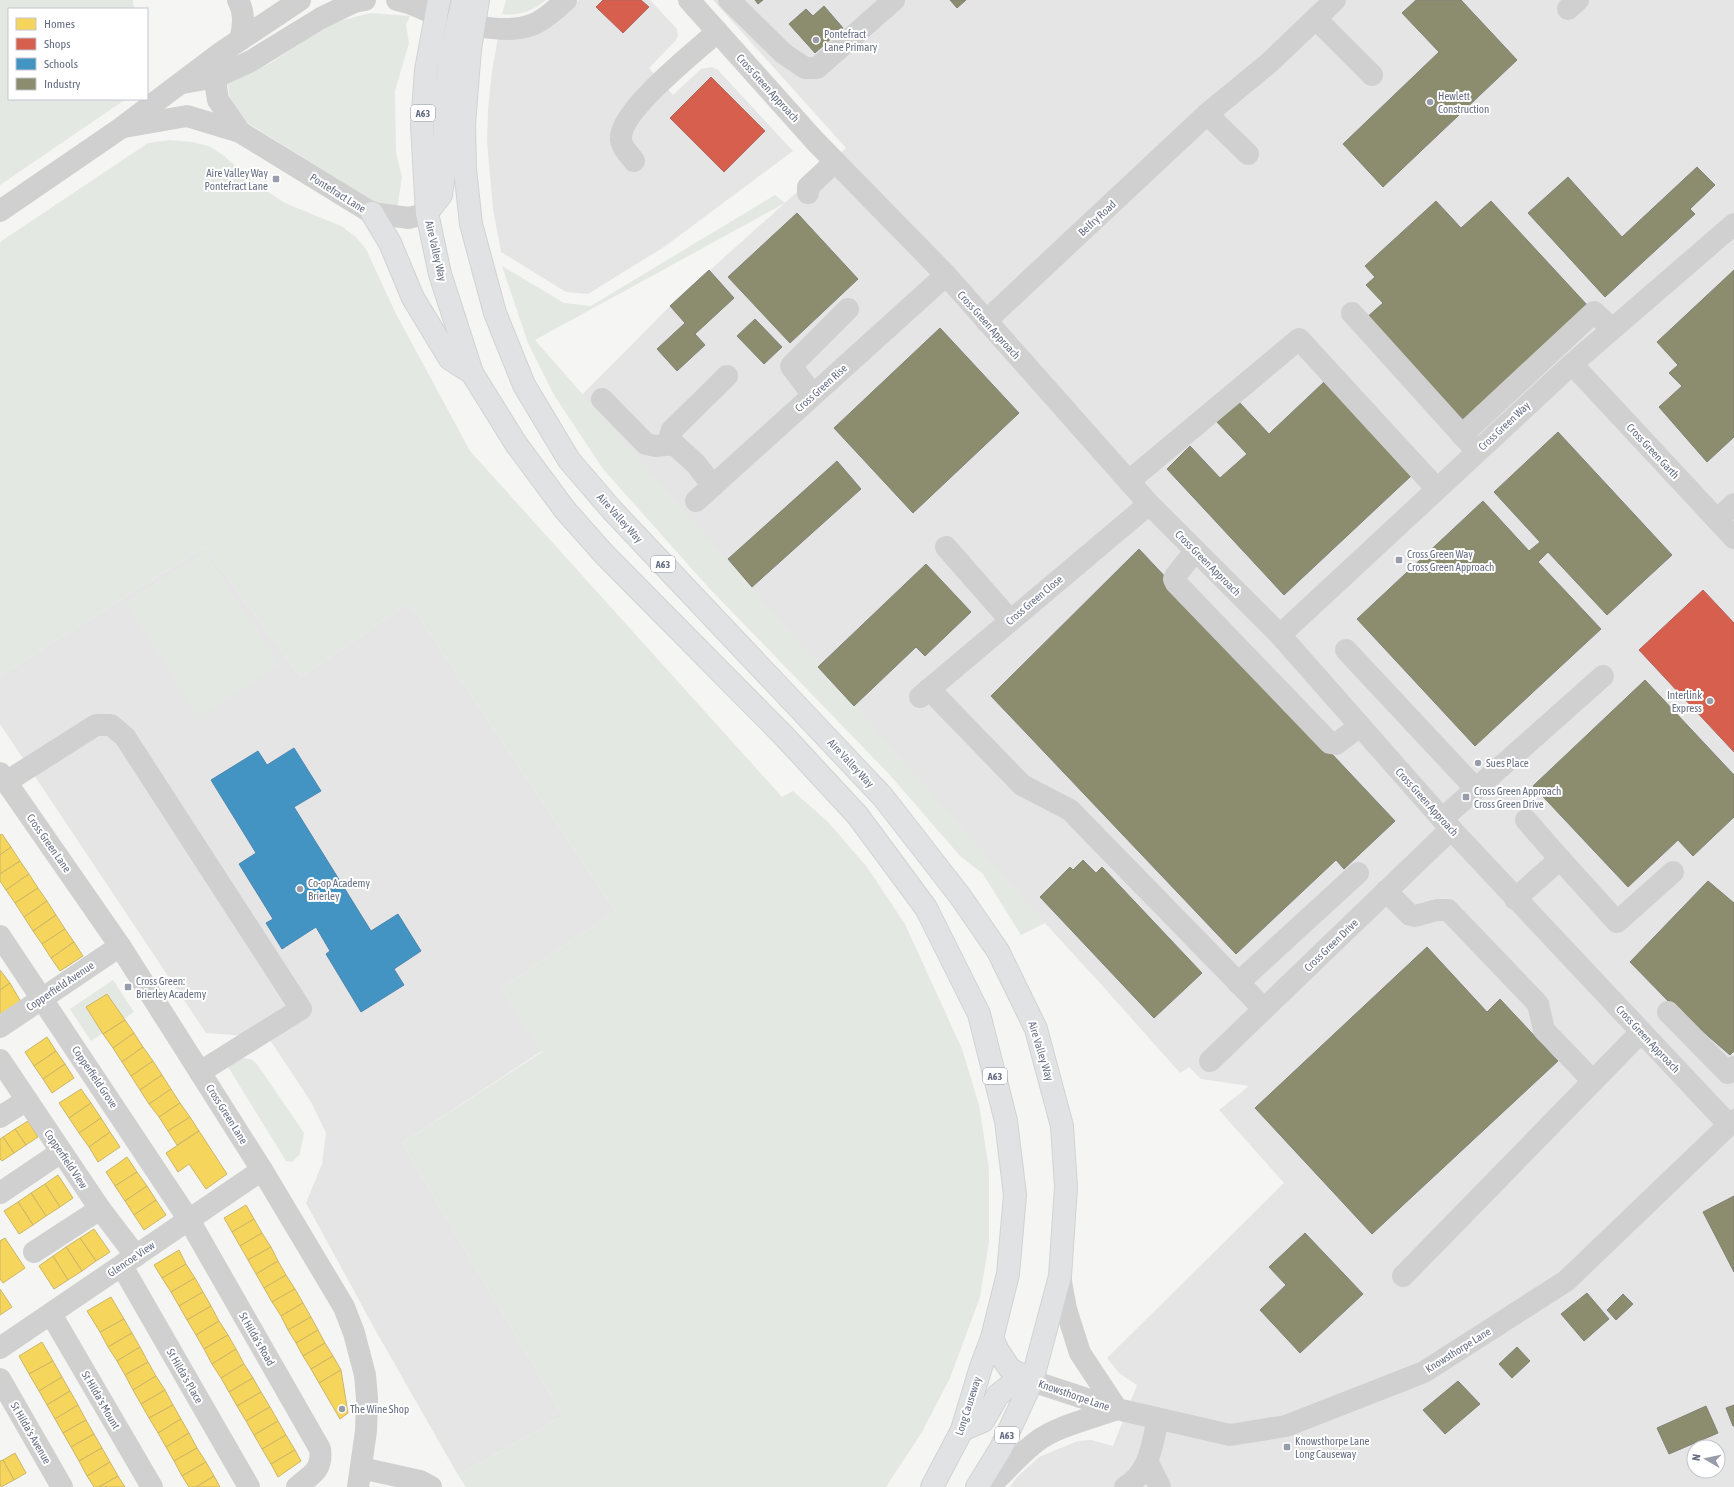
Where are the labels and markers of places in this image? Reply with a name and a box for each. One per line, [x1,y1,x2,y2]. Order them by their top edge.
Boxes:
place label: Pontefract Lane Primary [824,28,878,53]
marker: Pontefract Lane Primary [811,35,821,45]
place label: Hewlett Construction [1438,90,1489,115]
marker: Hewlett Construction [1425,97,1435,107]
place label: Aire Valley Way Pontefract Lane [205,167,268,192]
marker: Aire Valley Way Pontefract Lane [271,174,281,184]
place label: Cross Green Way Cross Green Approach [1407,548,1494,573]
marker: Cross Green Way Cross Green Approach [1394,555,1404,565]
place label: Interlink Express [1667,689,1702,714]
marker: Interlink Express [1705,696,1715,706]
place label: Sues Place [1486,757,1529,769]
marker: Sues Place [1473,758,1483,768]
place label: Cross Green Approach Cross Green Drive [1474,785,1561,810]
marker: Cross Green Approach Cross Green Drive [1461,792,1471,802]
place label: Co-op Academy Brierley [308,877,370,902]
marker: Co-op Academy Brierley [295,884,305,894]
place label: Cross Green: Brierley Academy [136,975,207,1000]
marker: Cross Green: Brierley Academy [123,982,133,992]
place label: The Wine Shop [350,1403,409,1415]
marker: The Wine Shop [337,1404,347,1414]
place label: Knowsthorpe Lane Long Causeway [1295,1435,1370,1460]
marker: Knowsthorpe Lane Long Causeway [1282,1442,1292,1452]

